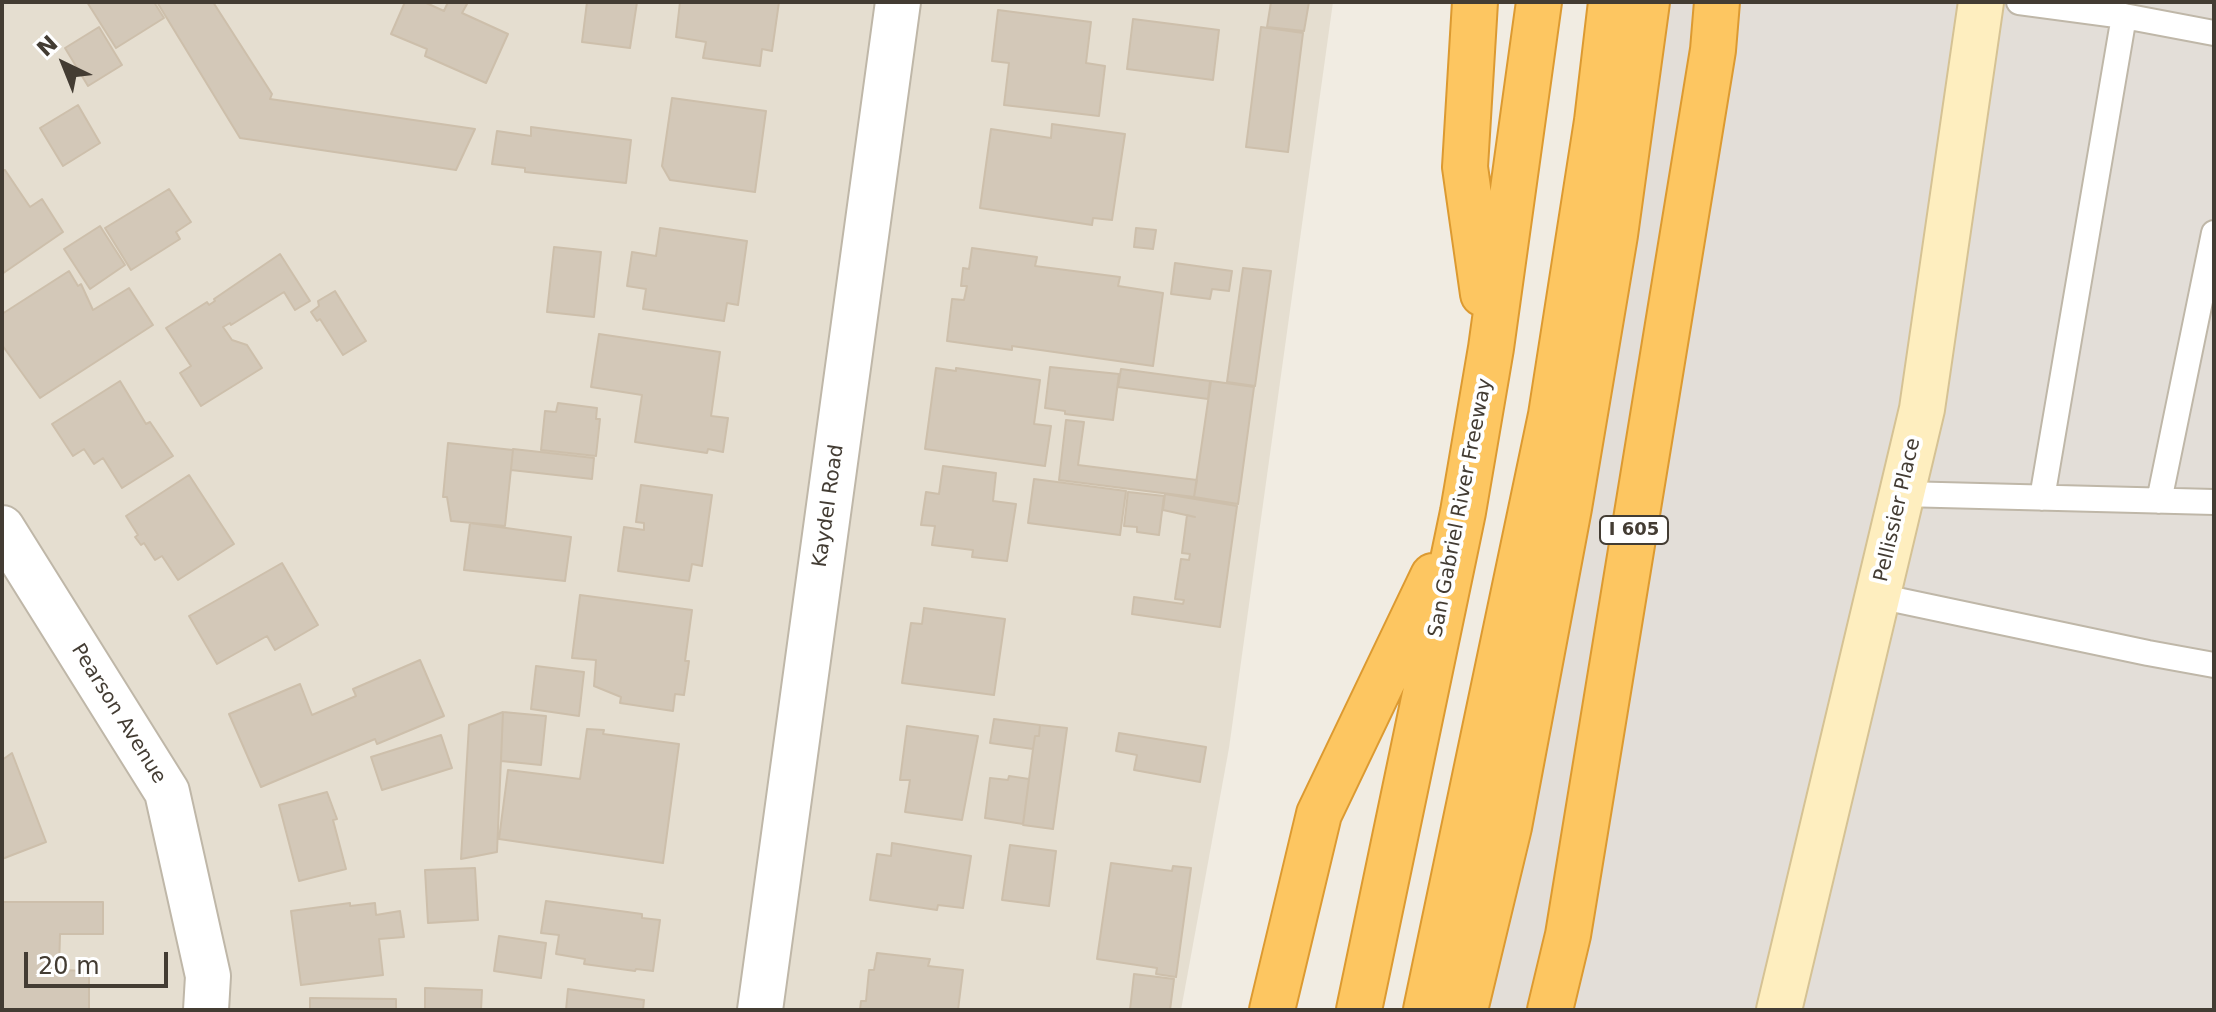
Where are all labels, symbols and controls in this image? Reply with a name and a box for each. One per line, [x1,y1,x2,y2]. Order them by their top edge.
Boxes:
north arrow [24,24,104,104]
text: N [32,31,63,62]
street label: San Gabriel River Freeway [1424,376,1498,640]
street label: Pellissier Place [1870,436,1926,584]
street label: Kaydel Road [808,443,850,569]
road number: I 605 [1600,516,1668,544]
street label: Pearson Avenue [65,640,171,788]
scale bar [28,936,172,986]
text: 20 m [38,952,100,980]

